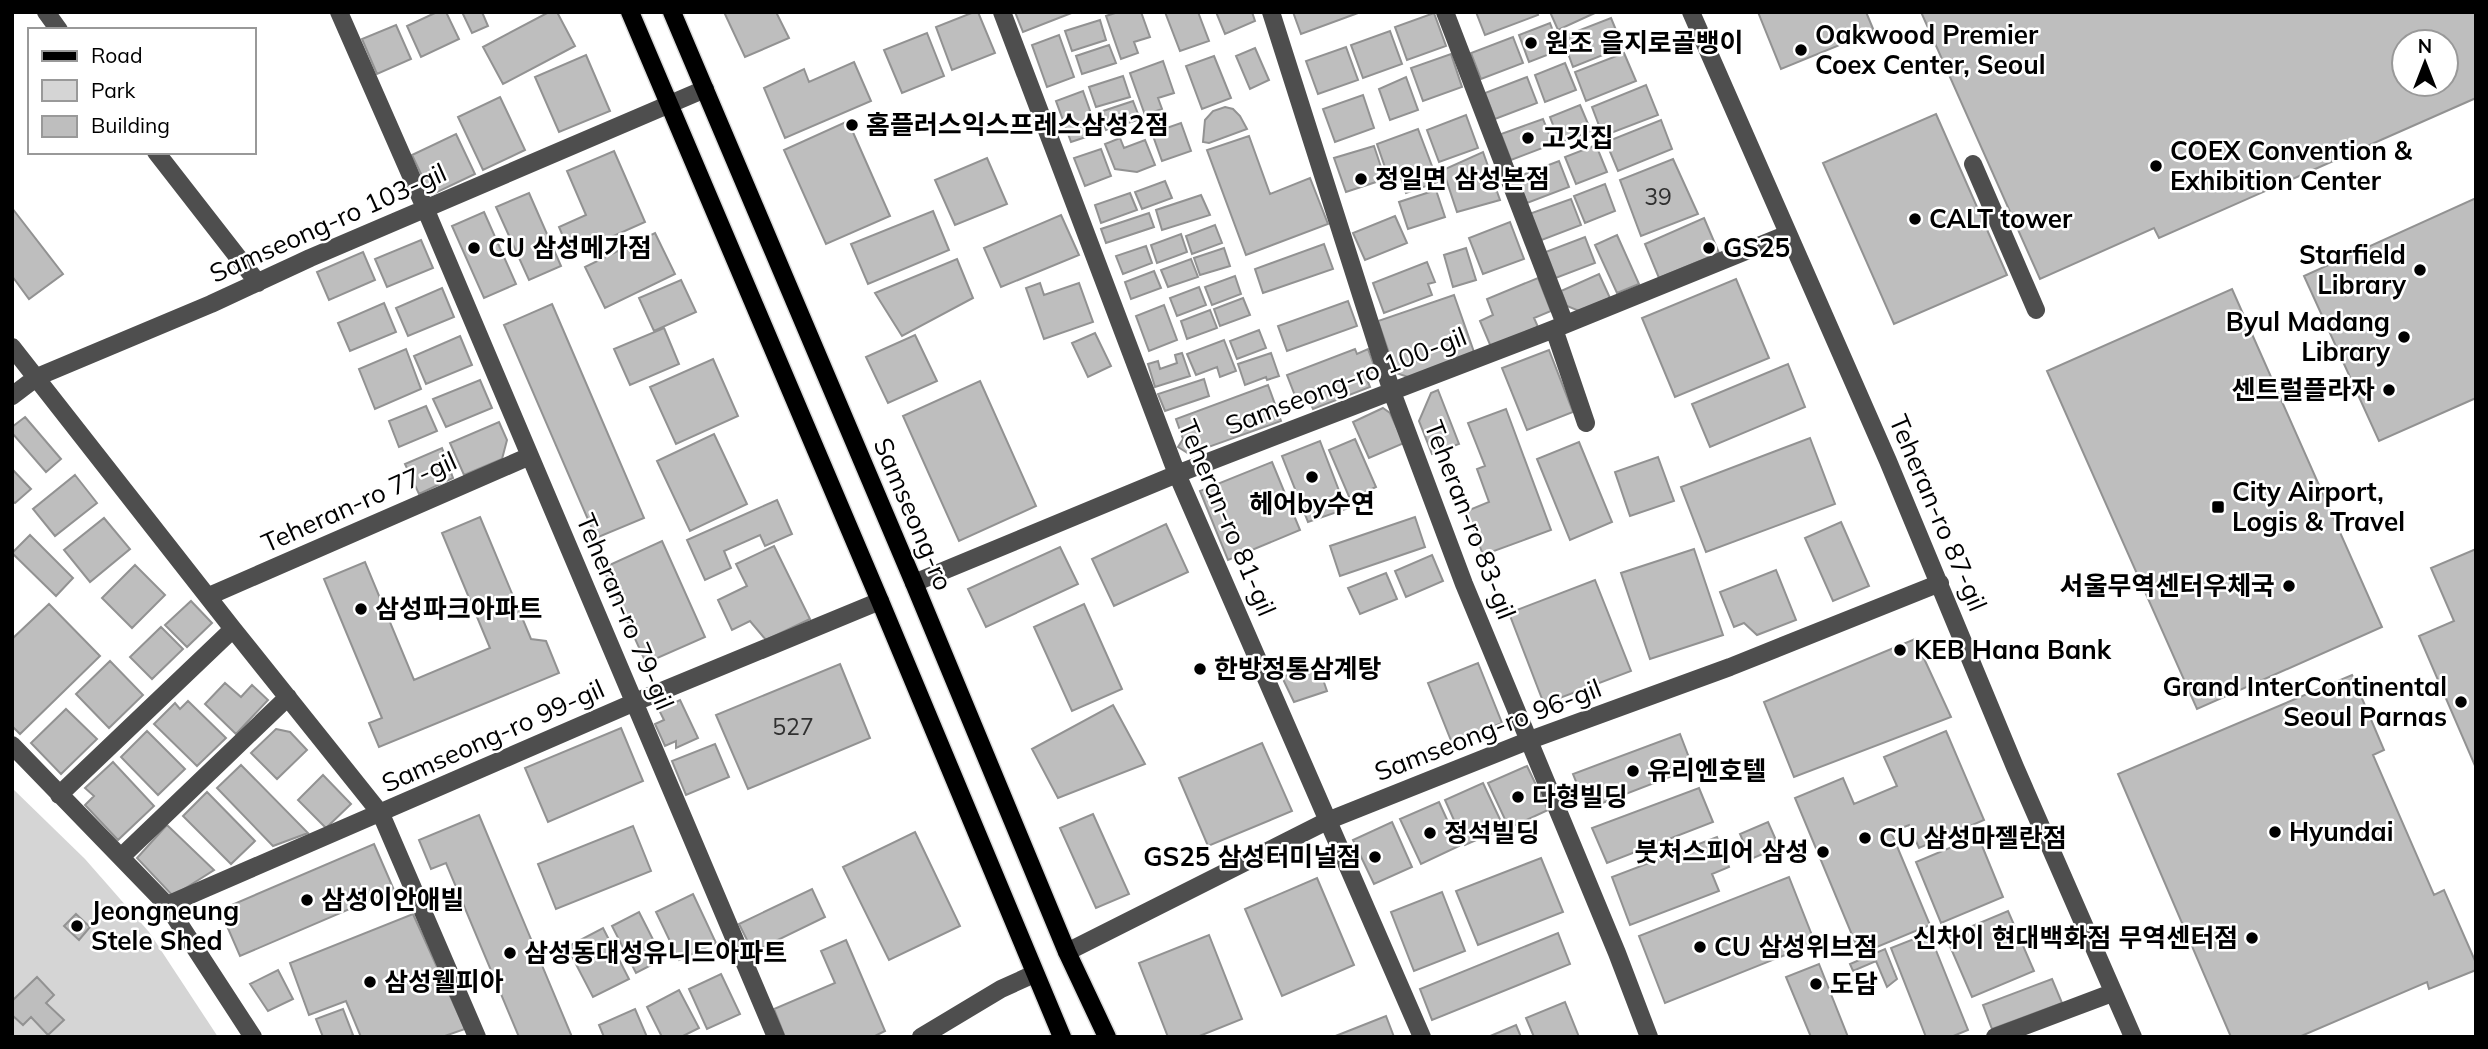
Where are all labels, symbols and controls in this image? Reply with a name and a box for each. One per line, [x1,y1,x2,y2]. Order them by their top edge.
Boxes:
place label: Oakwood Premier Coex Center, Seoul [1815,18,2046,81]
place label: 원조 을지로골뱅이 [1545,26,1743,59]
legend [28,28,256,154]
north arrow [2390,28,2460,98]
text: N [2418,34,2432,58]
marker: 원조 을지로골뱅이 [1523,35,1539,51]
text: Road [91,42,142,68]
marker: Oakwood Premier Coex Center, Seoul [1793,42,1809,58]
text: Park [91,77,135,103]
place label: 홈플러스익스프레스삼성2점 [866,108,1169,141]
text: Building [91,112,170,138]
marker: 홈플러스익스프레스삼성2점 [844,117,860,133]
place label: 고깃집 [1542,121,1614,154]
marker: 고깃집 [1520,130,1536,146]
place label: COEX Convention & Exhibition Center [2170,134,2413,197]
street label: Samseong-ro 103-gil [204,155,451,290]
marker: COEX Convention & Exhibition Center [2148,158,2164,174]
place label: 정일면 삼성본점 [1375,162,1550,195]
marker: 정일면 삼성본점 [1353,171,1369,187]
house number: 39 [1644,182,1672,211]
place label: CALT tower [1929,202,2073,235]
marker: CALT tower [1907,211,1923,227]
place label: CU 삼성메가점 [488,231,652,264]
place label: GS25 [1723,231,1790,264]
place label: Starfield Library [2299,238,2407,301]
marker: CU 삼성메가점 [466,240,482,256]
marker: GS25 [1701,240,1717,256]
marker: Starfield Library [2412,262,2428,278]
place label: Byul Madang Library [2226,305,2391,368]
street label: Samseong-ro 100-gil [1220,319,1471,442]
marker: Byul Madang Library [2396,329,2412,345]
place label: 센트럴플라자 [2231,373,2375,406]
marker: 센트럴플라자 [2381,382,2397,398]
street label: Teheran-ro 87-gil [1882,410,1995,616]
street label: Teheran-ro 81-gil [1171,415,1284,621]
street label: Teheran-ro 83-gil [1417,416,1524,624]
street label: Samseong-ro [866,432,960,595]
street label: Teheran-ro 77-gil [256,444,462,559]
marker: 헤어by수연 [1304,469,1320,485]
place label: City Airport, Logis & Travel [2232,475,2405,538]
place label: 헤어by수연 [1249,487,1375,520]
marker: City Airport, Logis & Travel [2210,499,2226,515]
street label: Teheran-ro 79-gil [569,509,682,715]
place label: 서울무역센터우체국 [2060,569,2275,602]
marker: 서울무역센터우체국 [2281,578,2297,594]
place label: 삼성파크아파트 [375,592,542,625]
marker: 삼성파크아파트 [353,601,369,617]
place label: KEB Hana Bank [1914,633,2112,666]
marker: KEB Hana Bank [1892,642,1908,658]
place label: 한방정통삼계탕 [1214,652,1382,685]
marker: 한방정통삼계탕 [1192,661,1208,677]
place label: Grand InterContinental Seoul Parnas [2162,670,2447,733]
street label: Samseong-ro 96-gil [1370,671,1606,788]
street label: Samseong-ro 99-gil [376,672,609,799]
marker: Grand InterContinental Seoul Parnas [2453,694,2469,710]
house number: 527 [772,712,814,741]
place label: 유리엔호텔 [1647,754,1767,787]
marker: 유리엔호텔 [1625,763,1641,779]
place label: 다형빌딩 [1532,780,1628,813]
marker: 다형빌딩 [1510,789,1526,805]
place label: Hyundai [2289,815,2393,848]
place label: 정석빌딩 [1444,816,1540,849]
place label: CU 삼성마젤란점 [1879,821,2067,854]
marker: Hyundai [2267,824,2283,840]
marker: 정석빌딩 [1422,825,1438,841]
marker: CU 삼성마젤란점 [1857,830,1873,846]
place label: 붓처스피어 삼성 [1634,835,1809,868]
place label: GS25 삼성터미널점 [1143,840,1361,873]
marker: 붓처스피어 삼성 [1815,844,1831,860]
marker: GS25 삼성터미널점 [1367,849,1383,865]
place label: 삼성이안애빌 [321,883,465,916]
marker: 삼성이안애빌 [299,892,315,908]
place label: Jeongneung Stele Shed [91,894,239,957]
marker: Jeongneung Stele Shed [69,918,85,934]
place label: 신차이 현대백화점 무역센터점 [1913,921,2238,954]
place label: CU 삼성위브점 [1714,930,1878,963]
marker: 신차이 현대백화점 무역센터점 [2244,930,2260,946]
place label: 삼성동대성유니드아파트 [524,936,787,969]
marker: CU 삼성위브점 [1692,939,1708,955]
marker: 삼성동대성유니드아파트 [502,945,518,961]
place label: 삼성웰피아 [384,965,504,998]
place label: 도담 [1830,967,1878,1000]
marker: 삼성웰피아 [362,974,378,990]
marker: 도담 [1808,976,1824,992]

